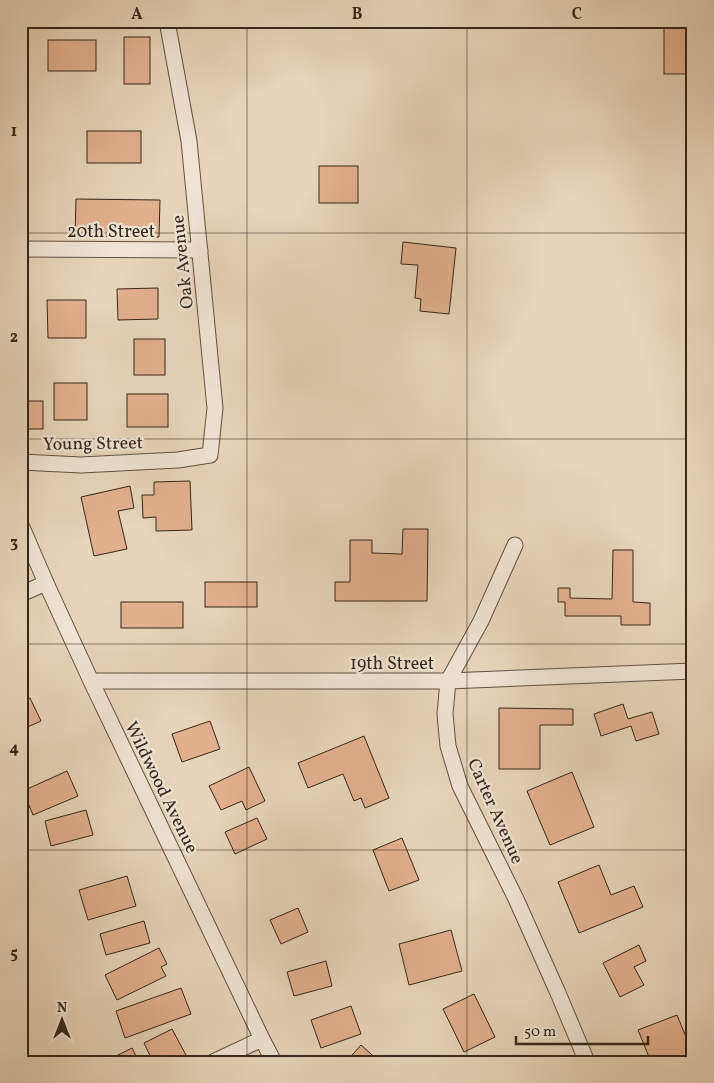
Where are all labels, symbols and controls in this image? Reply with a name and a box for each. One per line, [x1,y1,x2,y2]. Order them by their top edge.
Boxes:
text: A [131,4,143,26]
text: B [352,4,363,26]
text: C [572,4,582,26]
text: 1 [11,121,17,143]
street label: Oak Avenue [166,214,201,310]
street label: 20th Street [67,220,155,245]
text: 2 [10,327,18,349]
street label: Young Street [43,431,143,458]
text: 3 [10,532,18,554]
street label: 19th Street [350,652,434,677]
street label: Wildwood Avenue [118,717,203,858]
text: 4 [9,738,19,760]
street label: Carter Avenue [460,755,529,868]
text: 5 [10,943,18,965]
north arrow [38,996,88,1046]
text: N [57,999,67,1018]
scale bar [516,1013,649,1045]
text: 50 m [524,1022,556,1043]

